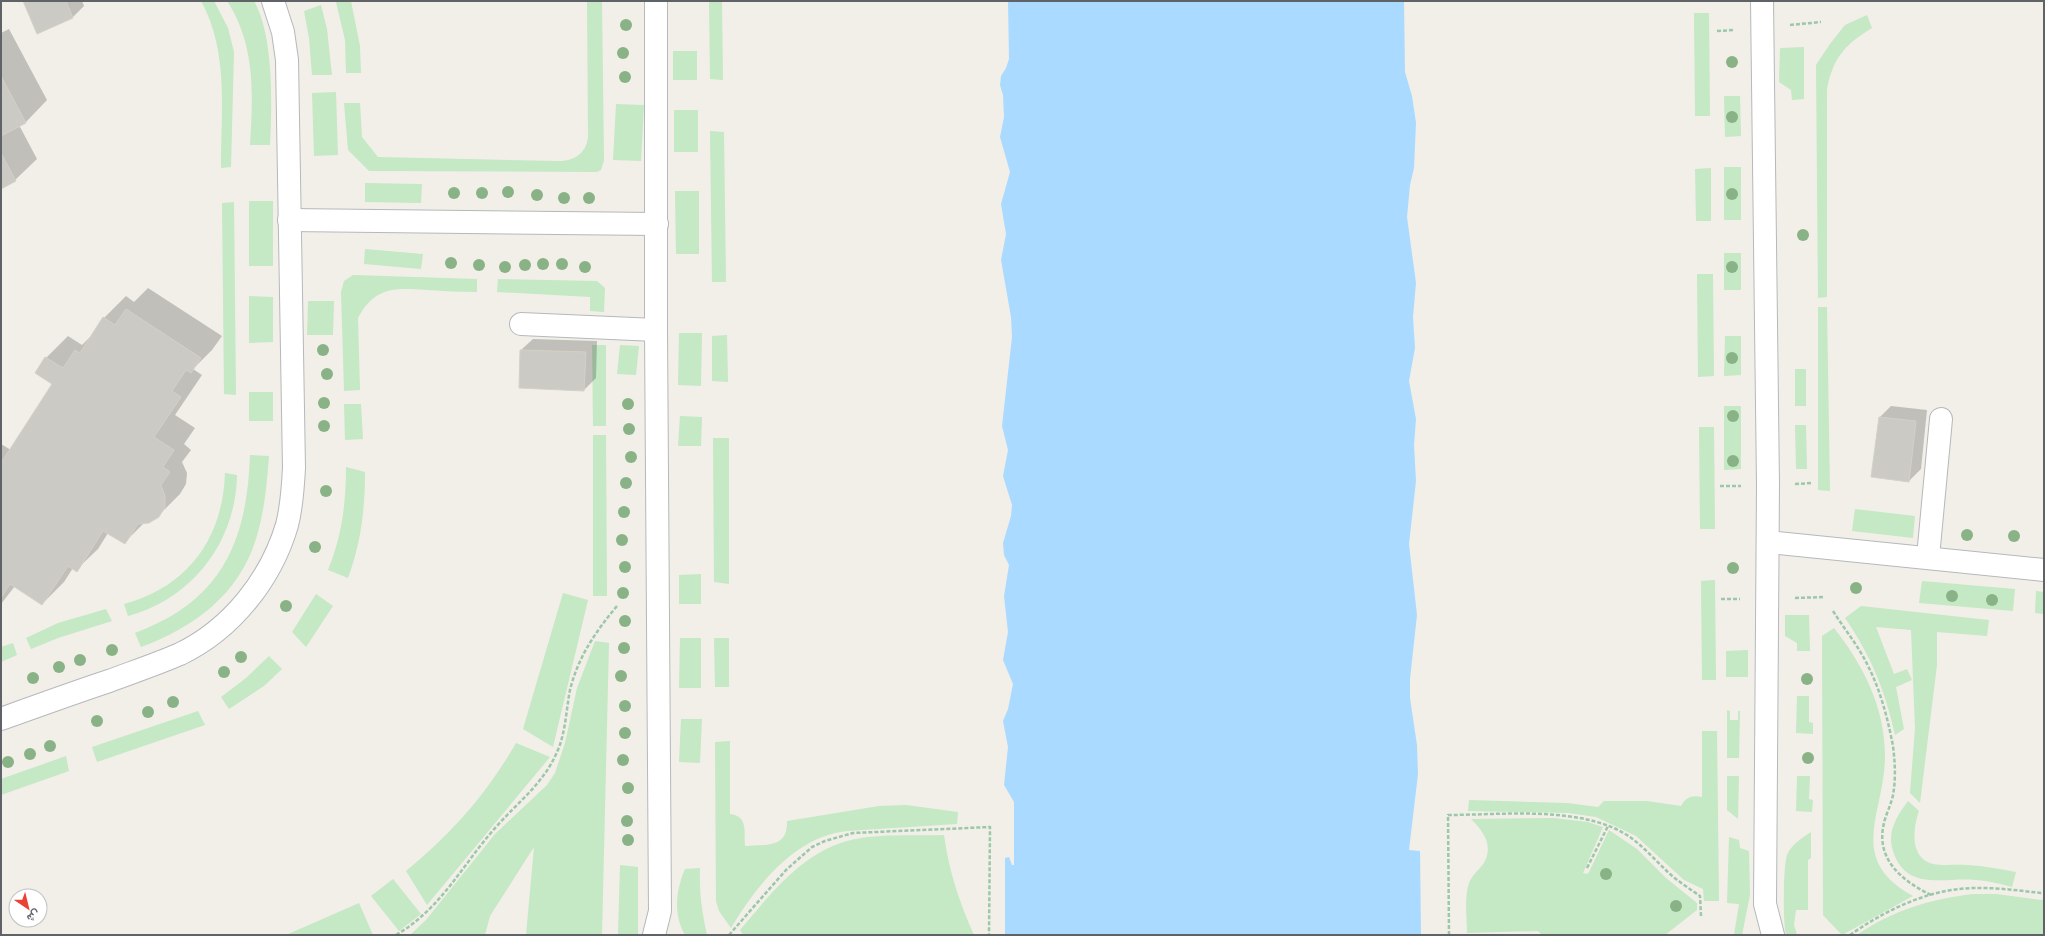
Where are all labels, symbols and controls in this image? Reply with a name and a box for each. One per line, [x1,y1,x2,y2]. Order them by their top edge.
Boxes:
north arrow [8,888,48,928]
text: ش [24,907,43,925]

